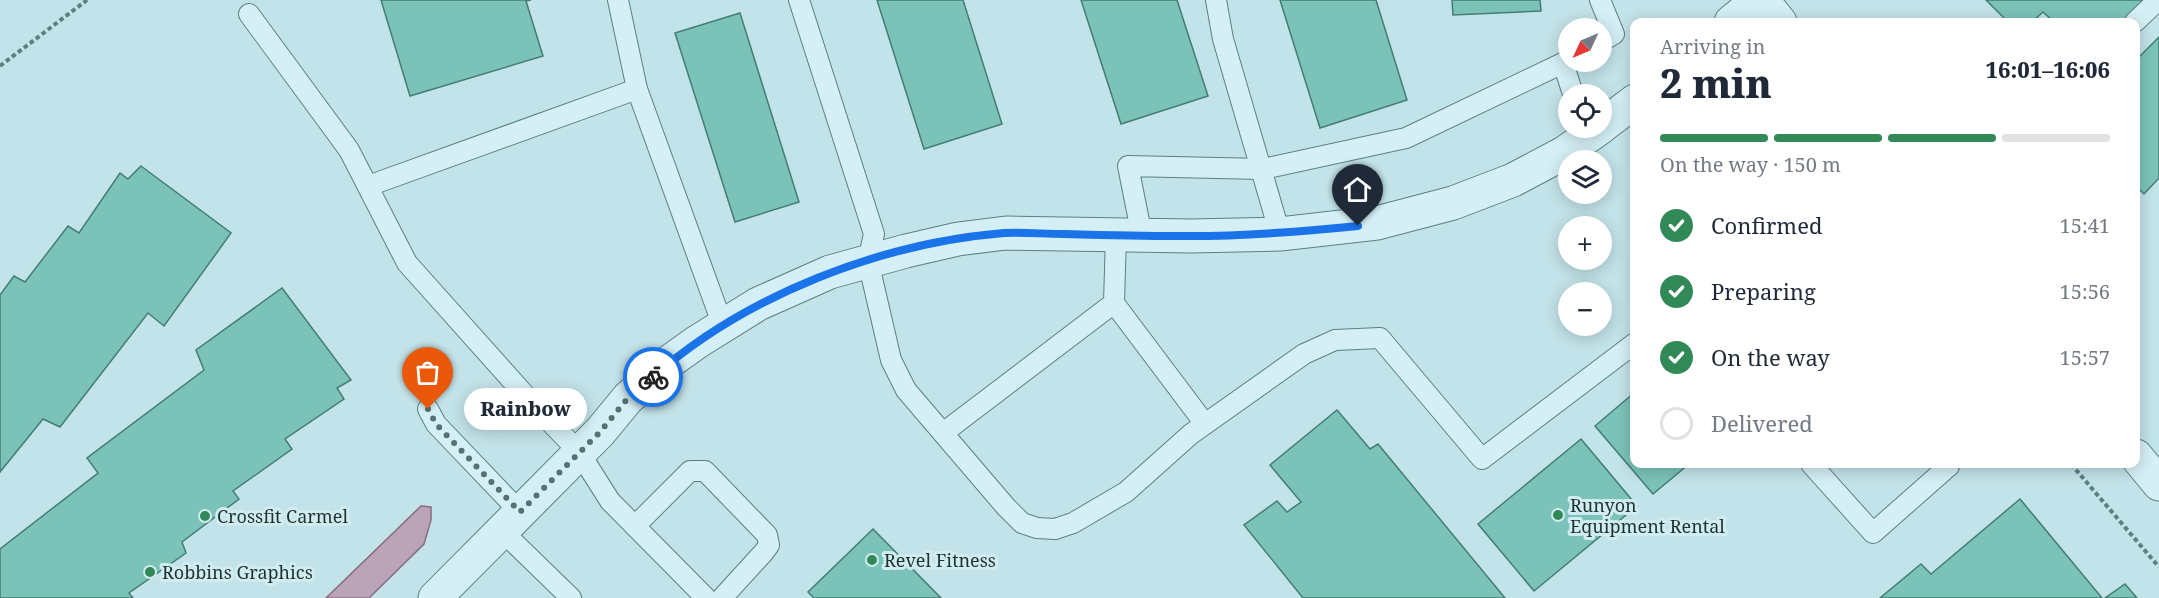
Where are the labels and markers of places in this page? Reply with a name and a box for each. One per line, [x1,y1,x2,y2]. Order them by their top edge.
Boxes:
pin [1332,164,1383,226]
pin [402,347,453,409]
callout: Rainbow [464,388,587,430]
place label: Runyon Equipment Rental [1570,493,1725,538]
place label: Crossfit Carmel [217,504,348,528]
marker: Runyon Equipment Rental [1551,508,1565,522]
marker: Crossfit Carmel [198,509,212,523]
place label: Revel Fitness [884,548,996,572]
marker: Revel Fitness [865,553,879,567]
place label: Robbins Graphics [162,560,313,584]
marker: Robbins Graphics [143,565,157,579]

